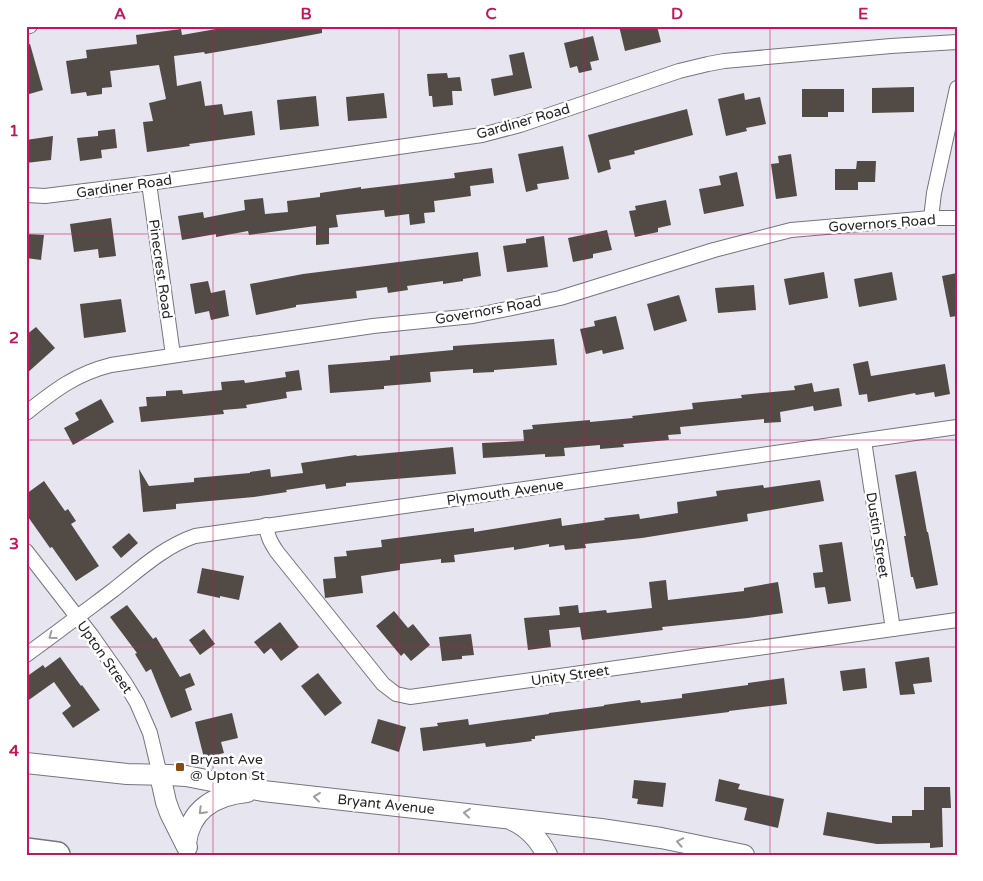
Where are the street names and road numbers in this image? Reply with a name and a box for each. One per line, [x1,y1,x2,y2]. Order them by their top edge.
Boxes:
street label: Gardiner Road [474,100,572,143]
street label: Gardiner Road [75,171,173,202]
street label: Governors Road [828,211,936,236]
street label: Pinecrest Road [145,218,176,320]
street label: Governors Road [434,293,543,328]
street label: Plymouth Avenue [446,476,565,509]
street label: Dustin Street [862,491,893,580]
street label: Upton Street [73,618,136,698]
street label: Unity Street [530,662,611,689]
street label: Bryant Avenue [336,791,435,818]

